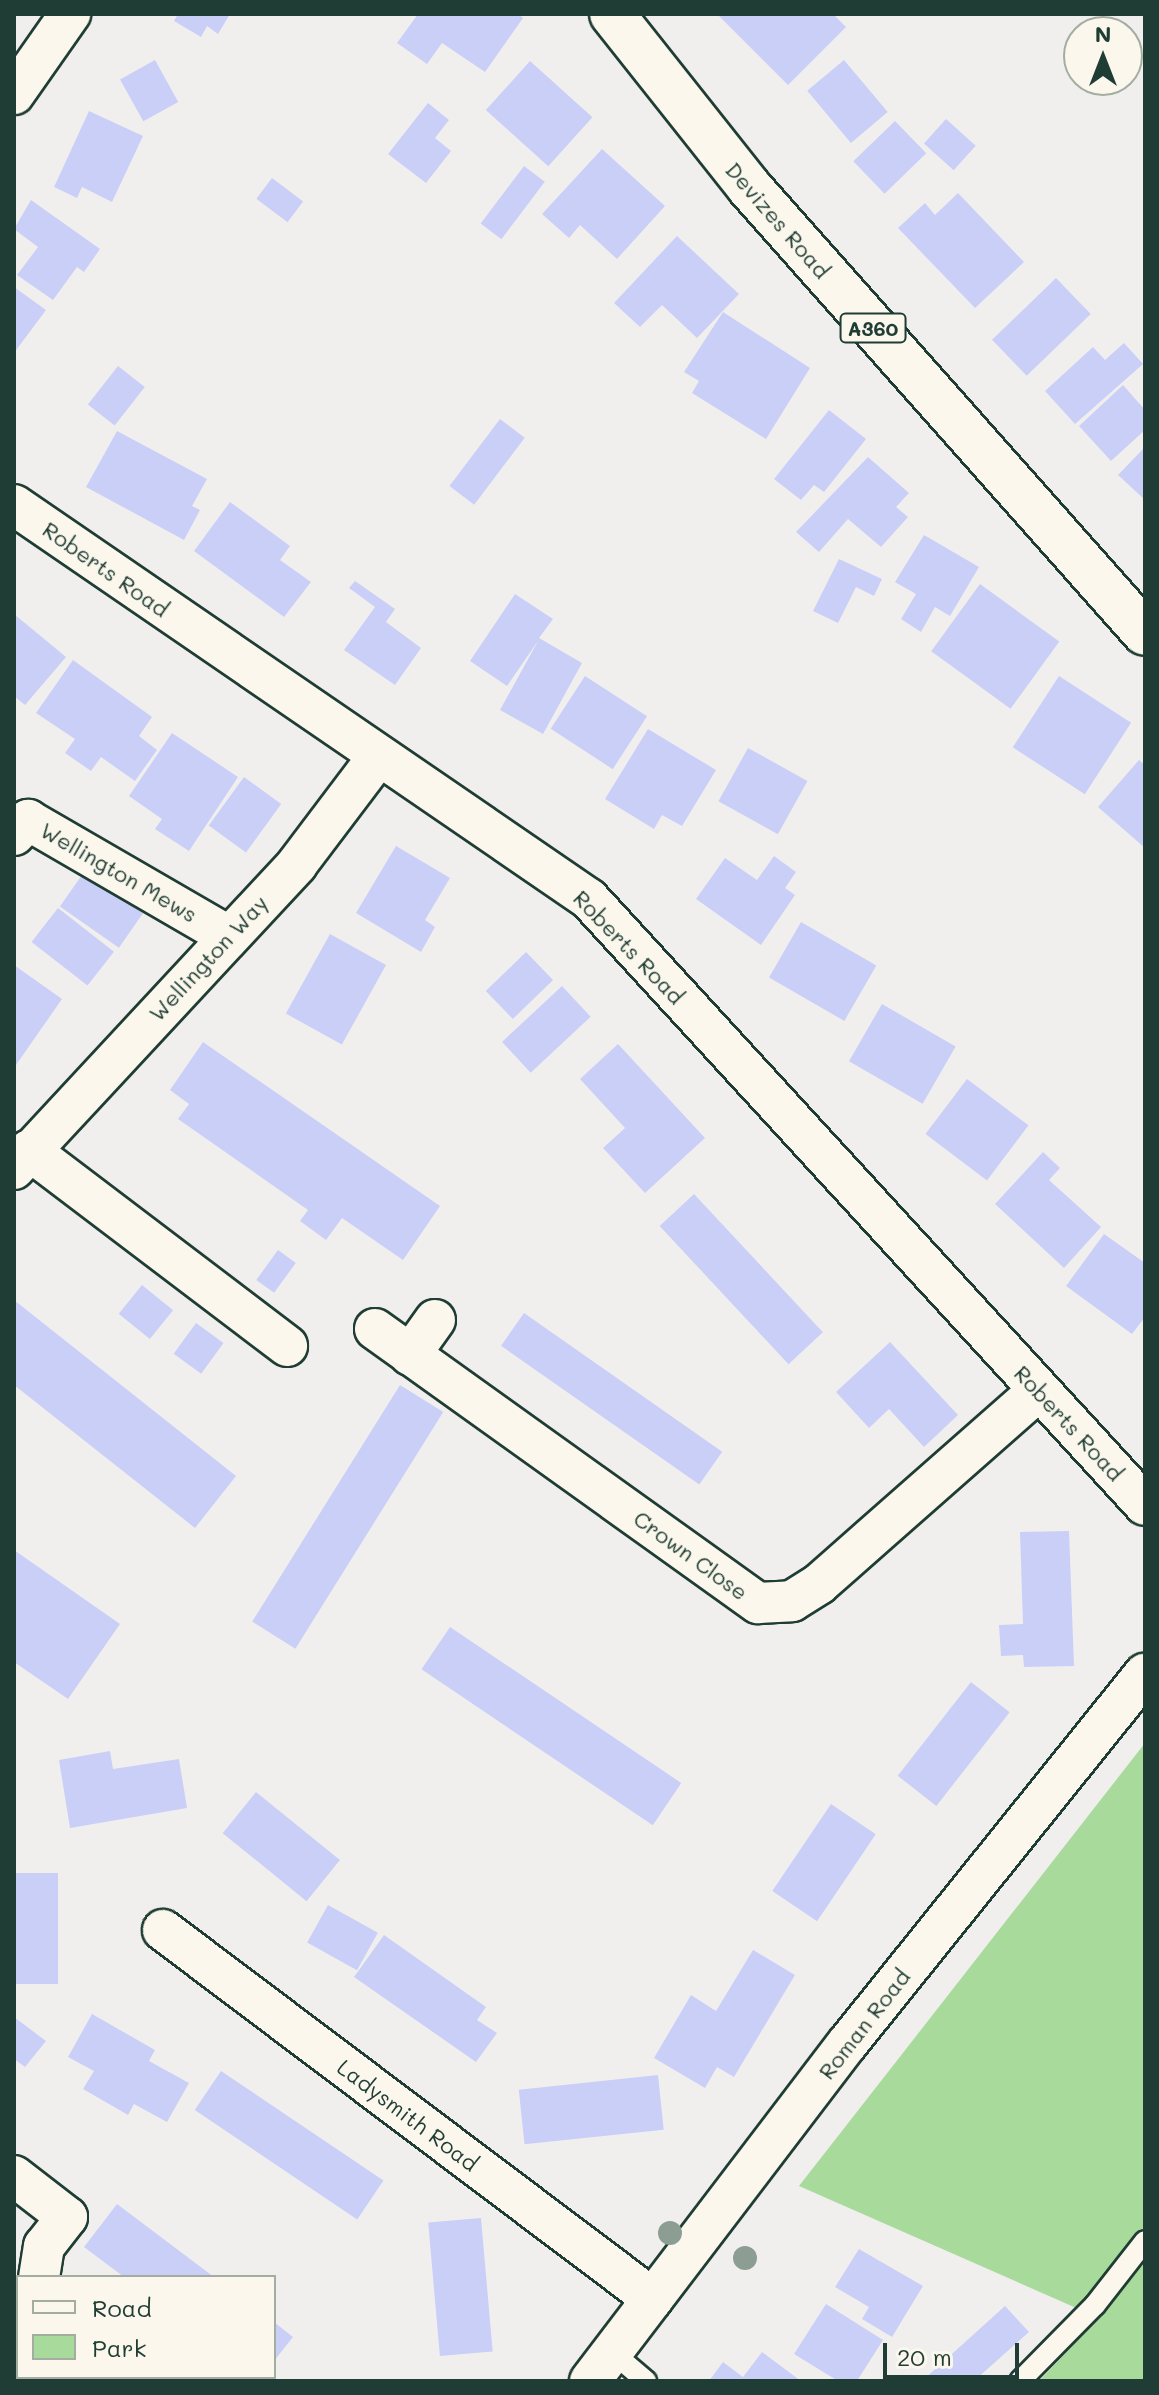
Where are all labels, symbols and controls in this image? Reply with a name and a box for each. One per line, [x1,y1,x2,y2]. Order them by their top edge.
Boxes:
north arrow [1063,16,1143,96]
text: N [1095,19,1111,48]
street label: Devizes Road [720,156,836,284]
road number: A360 [839,312,907,344]
street label: Roberts Road [38,516,174,622]
street label: Wellington Mews [36,816,202,928]
street label: Roberts Road [568,885,690,1009]
street label: Wellington Way [143,890,273,1026]
street label: Roberts Road [1009,1360,1129,1486]
street label: Crown Close [629,1505,753,1605]
street label: Roman Road [813,1964,915,2084]
street label: Ladysmith Road [332,2053,484,2177]
legend [16,2275,276,2379]
text: Road [92,2292,152,2323]
scale bar [887,2327,1023,2377]
text: Park [92,2332,146,2363]
text: 20 m [897,2341,952,2372]

